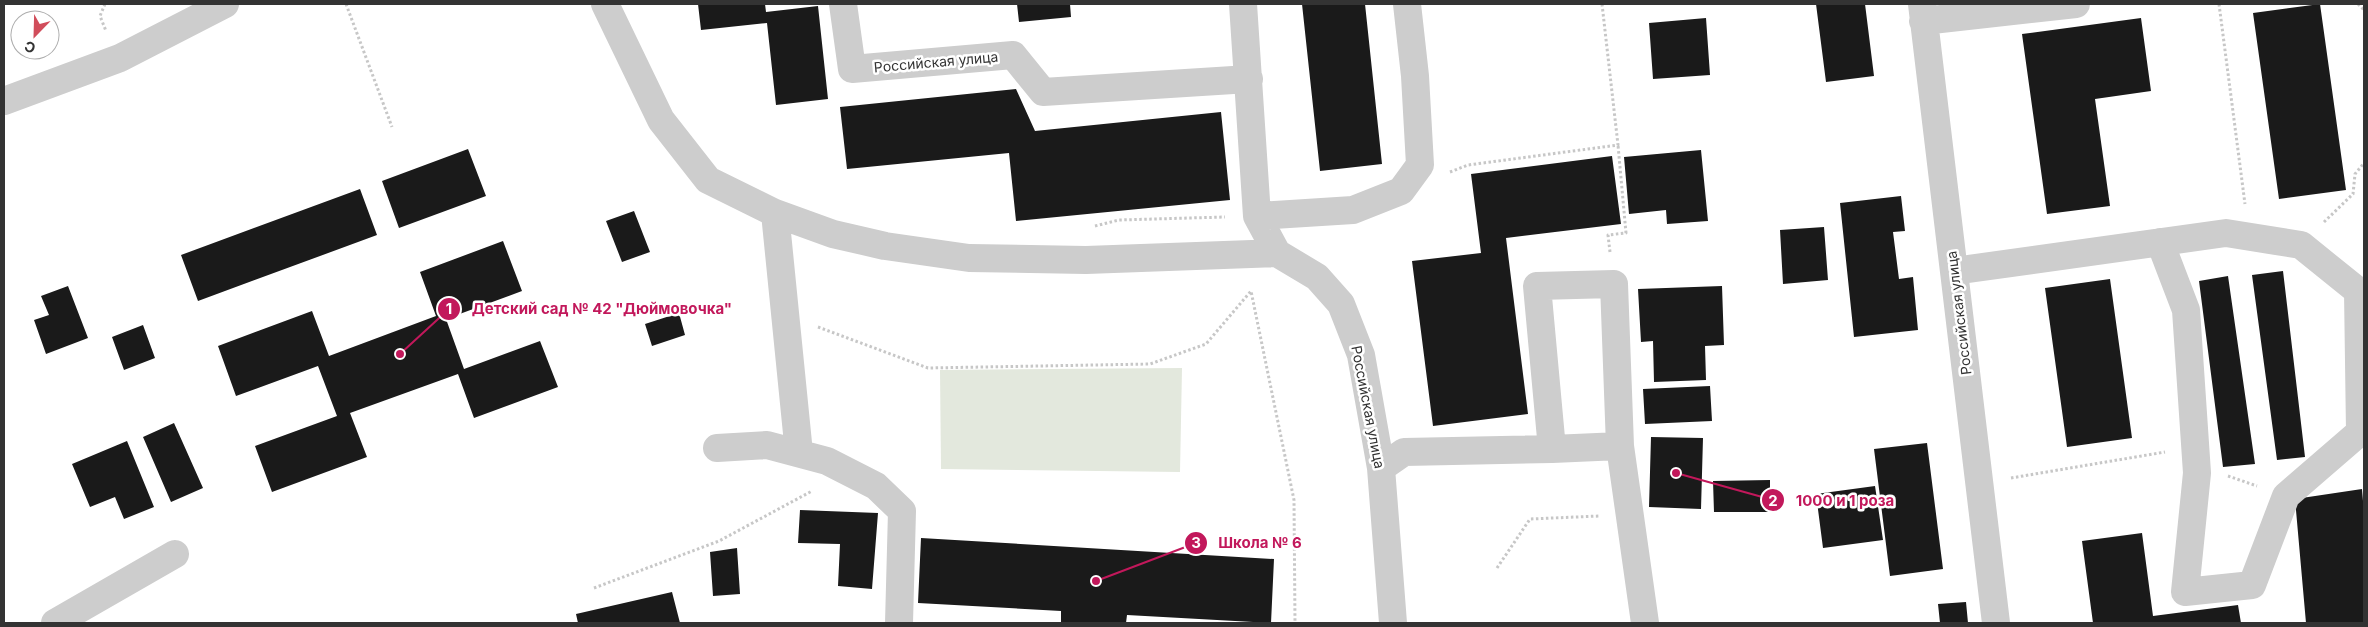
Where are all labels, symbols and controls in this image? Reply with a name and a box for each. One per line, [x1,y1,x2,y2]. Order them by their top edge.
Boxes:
north arrow [10,10,60,60]
text: С [22,38,38,57]
street label: Российская улица [873,48,999,75]
street label: Российская улица [1942,250,1975,376]
callout: Детский сад № 42 "Дюймовочка" [436,294,742,324]
text: 1 [446,299,452,318]
text: Детский сад № 42 "Дюймовочка" [472,299,732,318]
street label: Российская улица [1348,344,1389,470]
callout: 1000 и 1 роза [1760,485,1904,515]
text: 2 [1768,491,1778,510]
text: 1000 и 1 роза [1796,491,1894,510]
callout: Школа № 6 [1184,528,1312,558]
text: 3 [1191,533,1201,552]
text: Школа № 6 [1218,533,1302,552]

